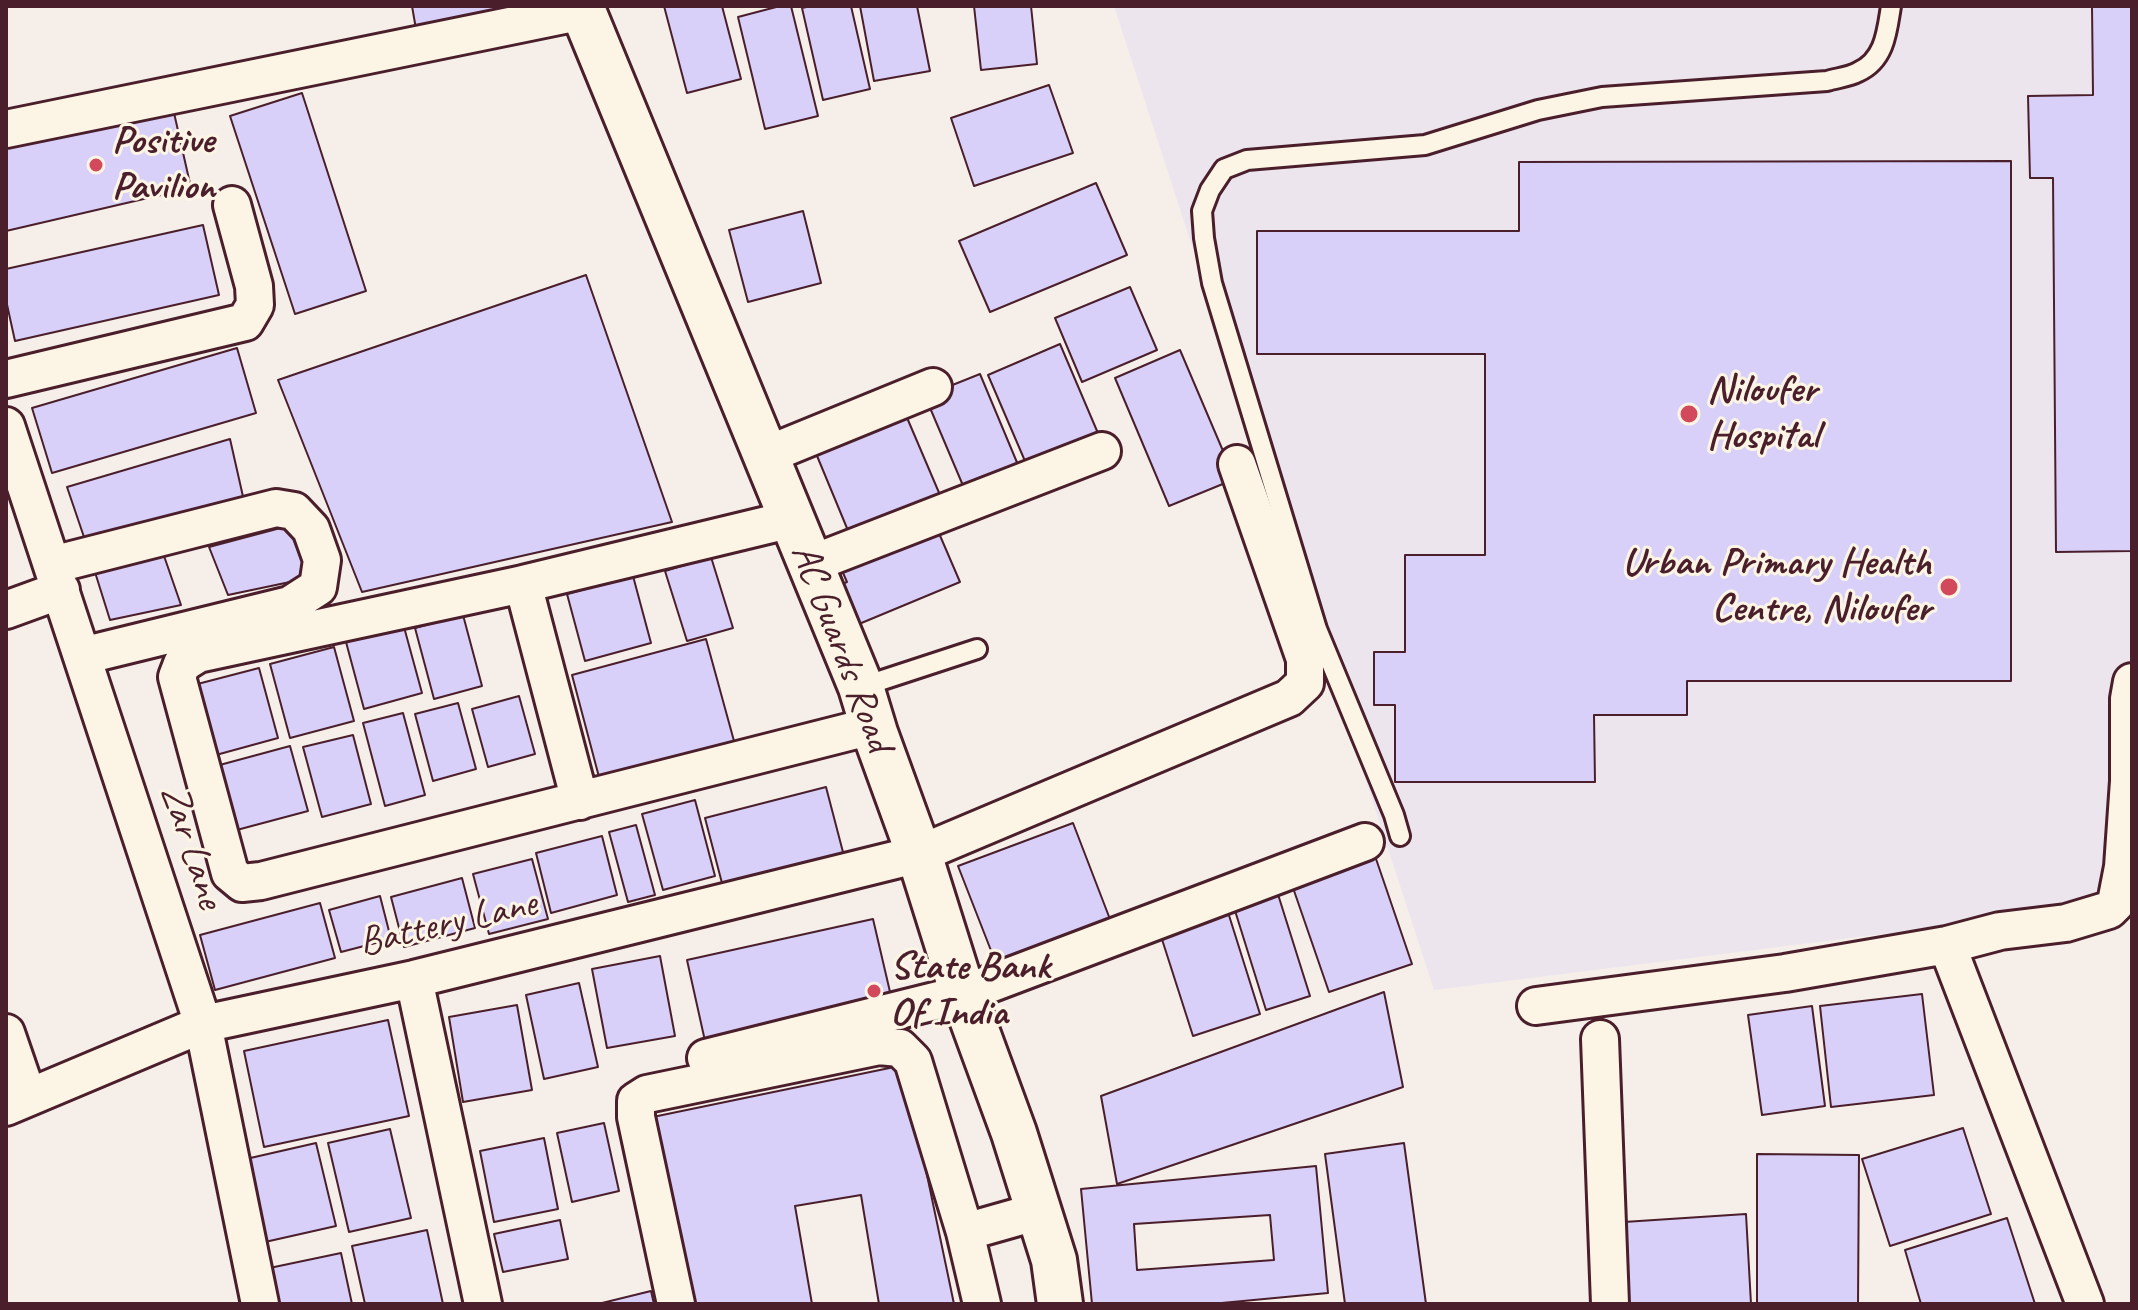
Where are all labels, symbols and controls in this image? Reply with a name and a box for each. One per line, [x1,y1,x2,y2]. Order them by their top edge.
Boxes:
place label: Positive Pavilion [112,118,215,212]
marker: Positive Pavilion [87,156,105,174]
place label: Niloufer Hospital [1707,367,1819,461]
marker: Niloufer Hospital [1678,403,1700,425]
street label: AC Guards Road [779,537,903,759]
place label: Urban Primary Health Centre, Niloufer [1622,540,1931,634]
marker: Urban Primary Health Centre, Niloufer [1938,576,1960,598]
street label: Zar Lane [149,779,233,915]
street label: Battery Lane [354,880,542,968]
place label: State Bank Of India [890,944,1050,1038]
marker: State Bank Of India [865,982,883,1000]

